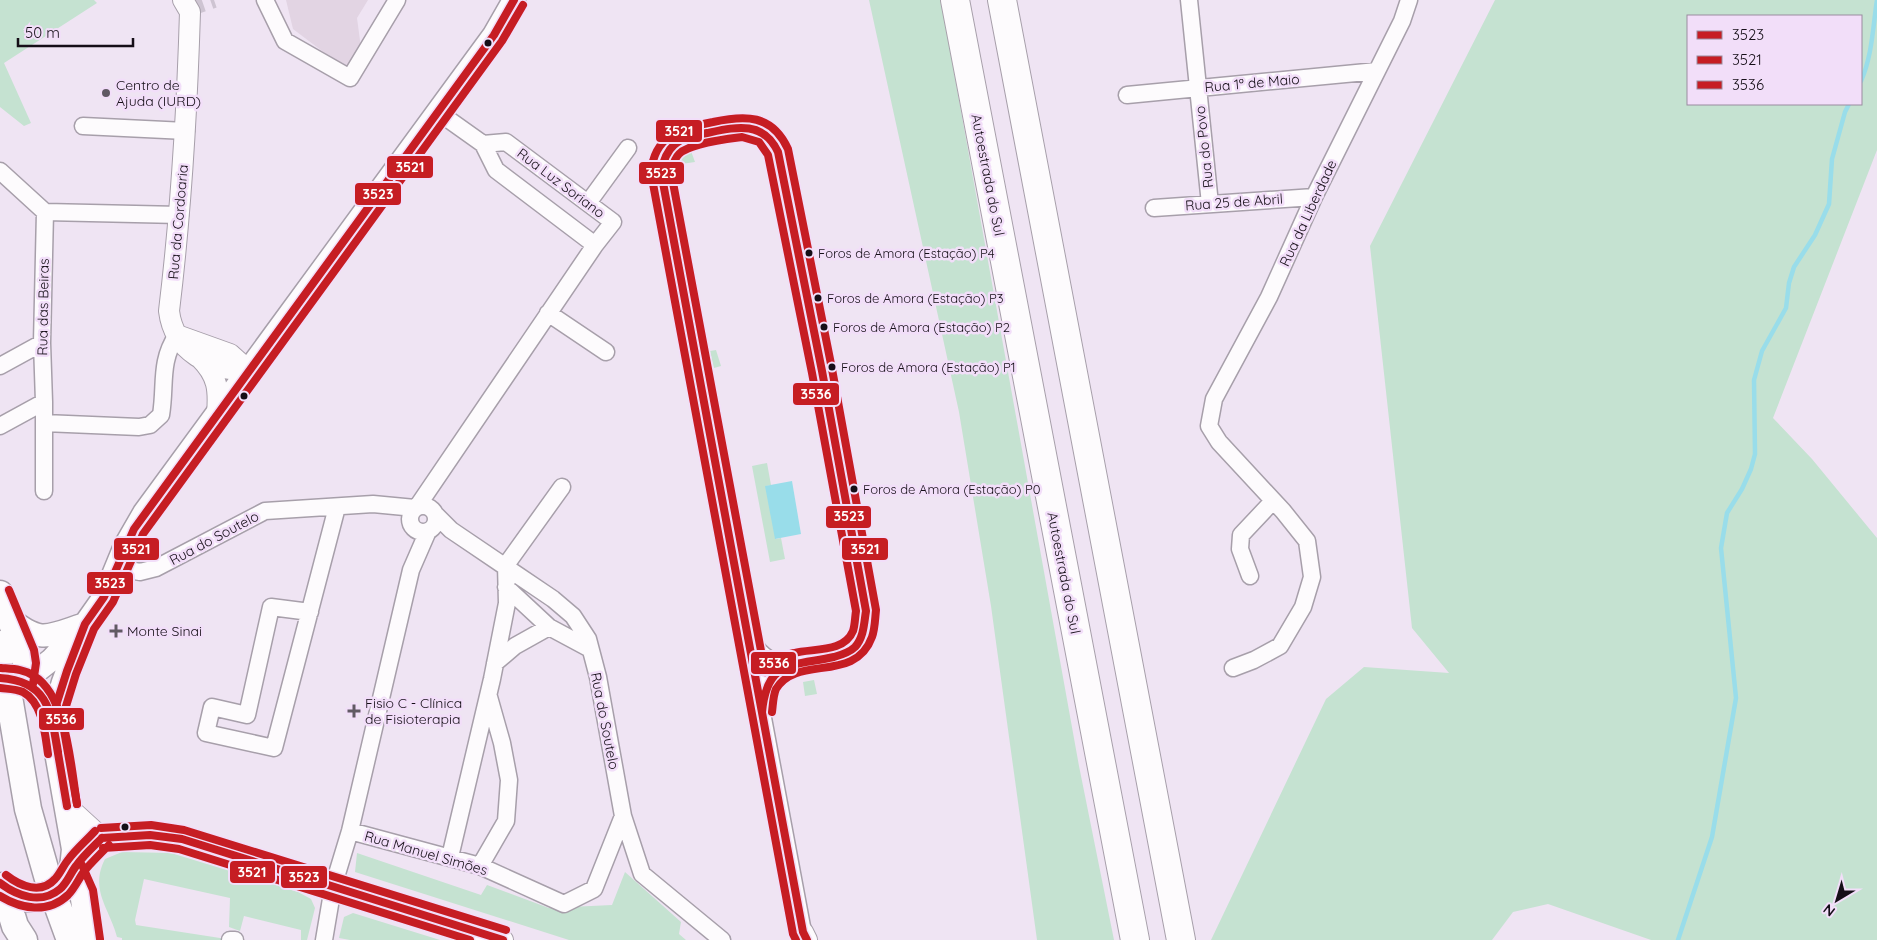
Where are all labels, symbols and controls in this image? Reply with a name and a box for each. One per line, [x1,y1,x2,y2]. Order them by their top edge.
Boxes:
scale bar [18,15,132,47]
legend [1687,15,1862,105]
text: 50 m [25,23,60,42]
text: 3523 [1732,25,1764,44]
unlabelled marker [483,38,493,48]
text: 3521 [1732,50,1762,69]
street label: Rua 1º de Maio [1204,70,1300,96]
text: 3536 [1732,75,1764,94]
place label: Centro de Ajuda (IURD) [116,76,201,110]
marker: Centro de Ajuda (IURD) [100,87,112,99]
street label: Rua do Povo [1191,105,1217,189]
street label: Autoestrada do Sul [967,113,1009,237]
line badge: 3521 [655,119,703,143]
text: 3521 [665,122,694,140]
street label: Rua Luz Soriano [514,144,608,222]
line badge: 3521 [386,155,434,179]
street label: Rua da Liberdade [1275,157,1341,269]
text: 3521 [396,158,425,176]
line badge: 3523 [638,161,685,185]
street label: Rua da Cordoaria [164,164,192,280]
text: 3523 [645,164,677,182]
line badge: 3523 [354,182,402,206]
text: 3523 [362,185,394,203]
street label: Rua 25 de Abril [1184,190,1284,214]
place label: Foros de Amora (Estação) P4 [818,245,995,261]
marker: Foros de Amora (Estação) P4 [804,248,814,258]
street label: Rua das Beiras [33,258,53,356]
place label: Foros de Amora (Estação) P3 [827,290,1004,306]
marker: Foros de Amora (Estação) P3 [813,293,823,303]
place label: Foros de Amora (Estação) P2 [833,319,1010,335]
marker: Foros de Amora (Estação) P2 [819,322,829,332]
place label: Foros de Amora (Estação) P1 [841,359,1015,375]
marker: Foros de Amora (Estação) P1 [827,362,837,372]
line badge: 3536 [792,382,840,406]
text: 3536 [801,385,832,403]
unlabelled marker [239,391,249,401]
place label: Foros de Amora (Estação) P0 [863,481,1041,497]
marker: Foros de Amora (Estação) P0 [849,484,859,494]
line badge: 3523 [825,505,872,529]
street label: Rua do Soutelo [166,507,262,569]
text: 3523 [833,507,865,525]
street label: Autoestrada do Sul [1043,511,1085,635]
line badge: 3521 [113,537,160,561]
line badge: 3521 [841,537,889,561]
text: 3521 [122,540,151,558]
text: 3521 [851,540,880,558]
line badge: 3523 [86,571,134,595]
text: 3523 [94,574,126,592]
place label: Monte Sinai [127,622,202,640]
marker: Monte Sinai [109,624,123,638]
line badge: 3536 [750,651,797,675]
text: 3536 [759,654,790,672]
street label: Rua do Soutelo [587,671,623,771]
place label: Fisio C - Clínica de Fisioterapia [365,694,462,728]
marker: Fisio C - Clínica de Fisioterapia [347,704,361,718]
line badge: 3536 [38,707,85,731]
text: 3536 [46,710,77,728]
unlabelled marker [120,822,130,832]
street label: Rua Manuel Simões [362,827,490,879]
line badge: 3521 [229,860,276,884]
text: 3521 [238,863,267,881]
line badge: 3523 [280,865,328,889]
text: 3523 [288,868,320,886]
north arrow [1812,875,1862,925]
text: N [1819,900,1839,921]

